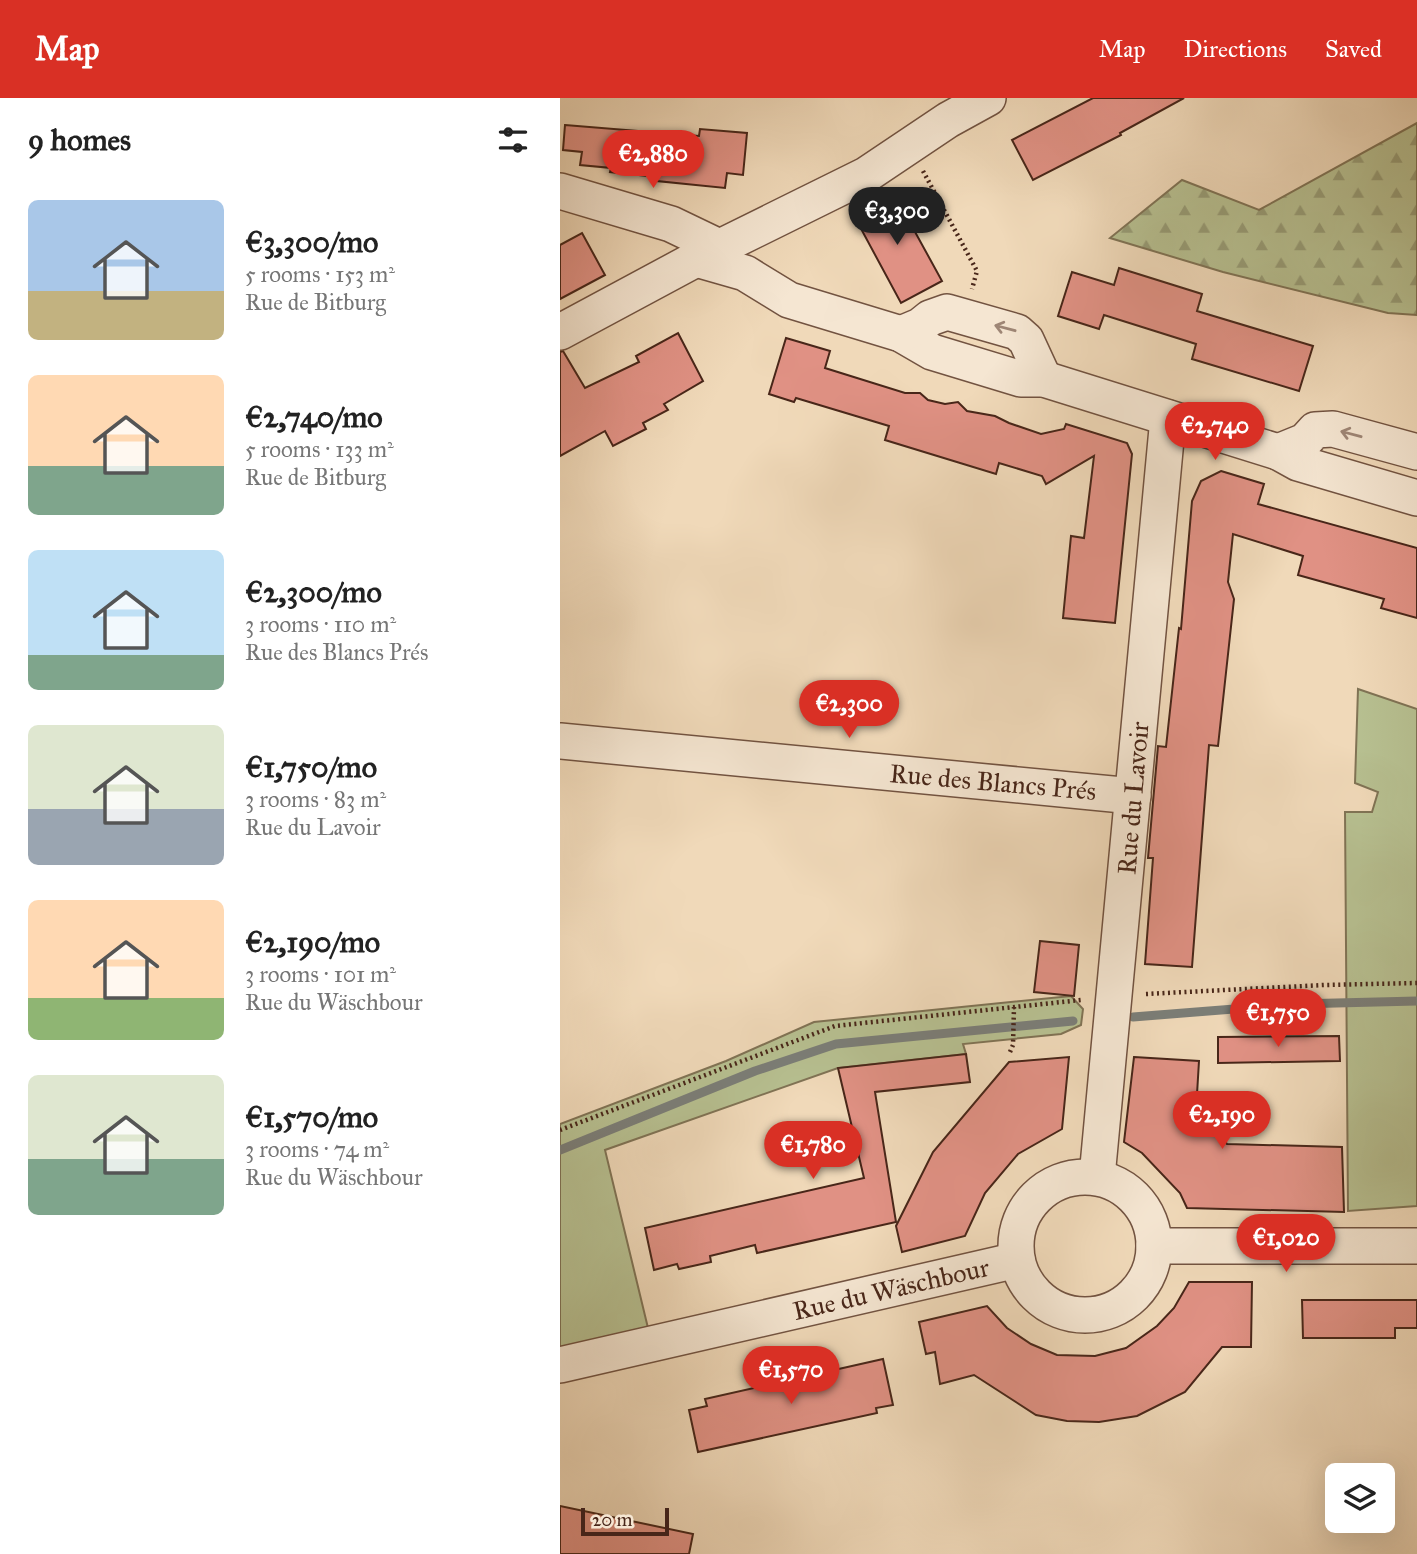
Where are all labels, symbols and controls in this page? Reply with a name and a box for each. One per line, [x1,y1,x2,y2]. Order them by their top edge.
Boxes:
text: Map [35,29,99,69]
text: Map [1099,34,1146,64]
text: Directions [1184,34,1287,64]
text: Saved [1325,34,1382,64]
icon: filters [494,121,532,159]
text: 9 homes [28,122,131,158]
pin: €2,880 [596,130,710,190]
text: €2,880 [618,139,688,167]
pin: €3,300 [840,188,954,247]
text: €3,300 [864,196,930,224]
text: €3,300/mo [245,224,378,260]
icon: home [84,228,168,312]
text: 5 rooms · 153 m² [245,260,395,288]
text: Rue de Bitburg [245,288,386,316]
one-way arrow [994,321,1016,334]
text: €2,740/mo [245,399,383,435]
pin: €2,740 [1158,402,1272,462]
icon: home [84,403,168,487]
text: €2,740 [1181,411,1249,439]
one-way arrow [1340,427,1363,440]
text: 5 rooms · 133 m² [245,435,394,463]
text: Rue de Bitburg [245,463,386,491]
text: €2,300/mo [245,574,382,610]
icon: home [84,578,168,662]
text: 3 rooms · 110 m² [245,610,396,638]
text: Rue des Blancs Prés [245,638,428,666]
pin: €2,300 [792,680,906,740]
text: €2,300 [815,689,883,717]
street label: Rue du Lavoir [1110,720,1156,876]
text: €1,750/mo [245,749,377,785]
icon: home [84,753,168,837]
street label: Rue des Blancs Prés [888,757,1098,807]
text: 3 rooms · 83 m² [245,785,386,813]
text: Rue du Lavoir [245,813,381,841]
text: €2,190/mo [245,924,380,960]
icon: home [84,928,168,1012]
text: 3 rooms · 101 m² [245,960,396,988]
text: Rue du Wäschbour [245,988,423,1016]
pin: €1,750 [1221,990,1335,1049]
text: €1,750 [1246,998,1310,1026]
pin: €2,190 [1165,1091,1279,1151]
text: €1,570/mo [245,1099,378,1135]
text: €2,190 [1189,1100,1255,1128]
icon: home [84,1103,168,1187]
pin: €1,780 [756,1122,870,1181]
text: €1,780 [780,1130,846,1158]
text: 3 rooms · 74 m² [245,1135,389,1163]
text: Rue du Wäschbour [245,1163,423,1191]
pin: €1,020 [1229,1214,1343,1274]
text: €1,020 [1252,1223,1320,1251]
street label: Rue du Wäschbour [790,1251,993,1327]
pin: €1,570 [734,1346,848,1406]
text: €1,570 [759,1355,823,1383]
map controls [1325,1463,1395,1533]
button: layers [1325,1463,1395,1533]
scale bar [581,1505,668,1537]
text: 20 m [592,1508,633,1531]

